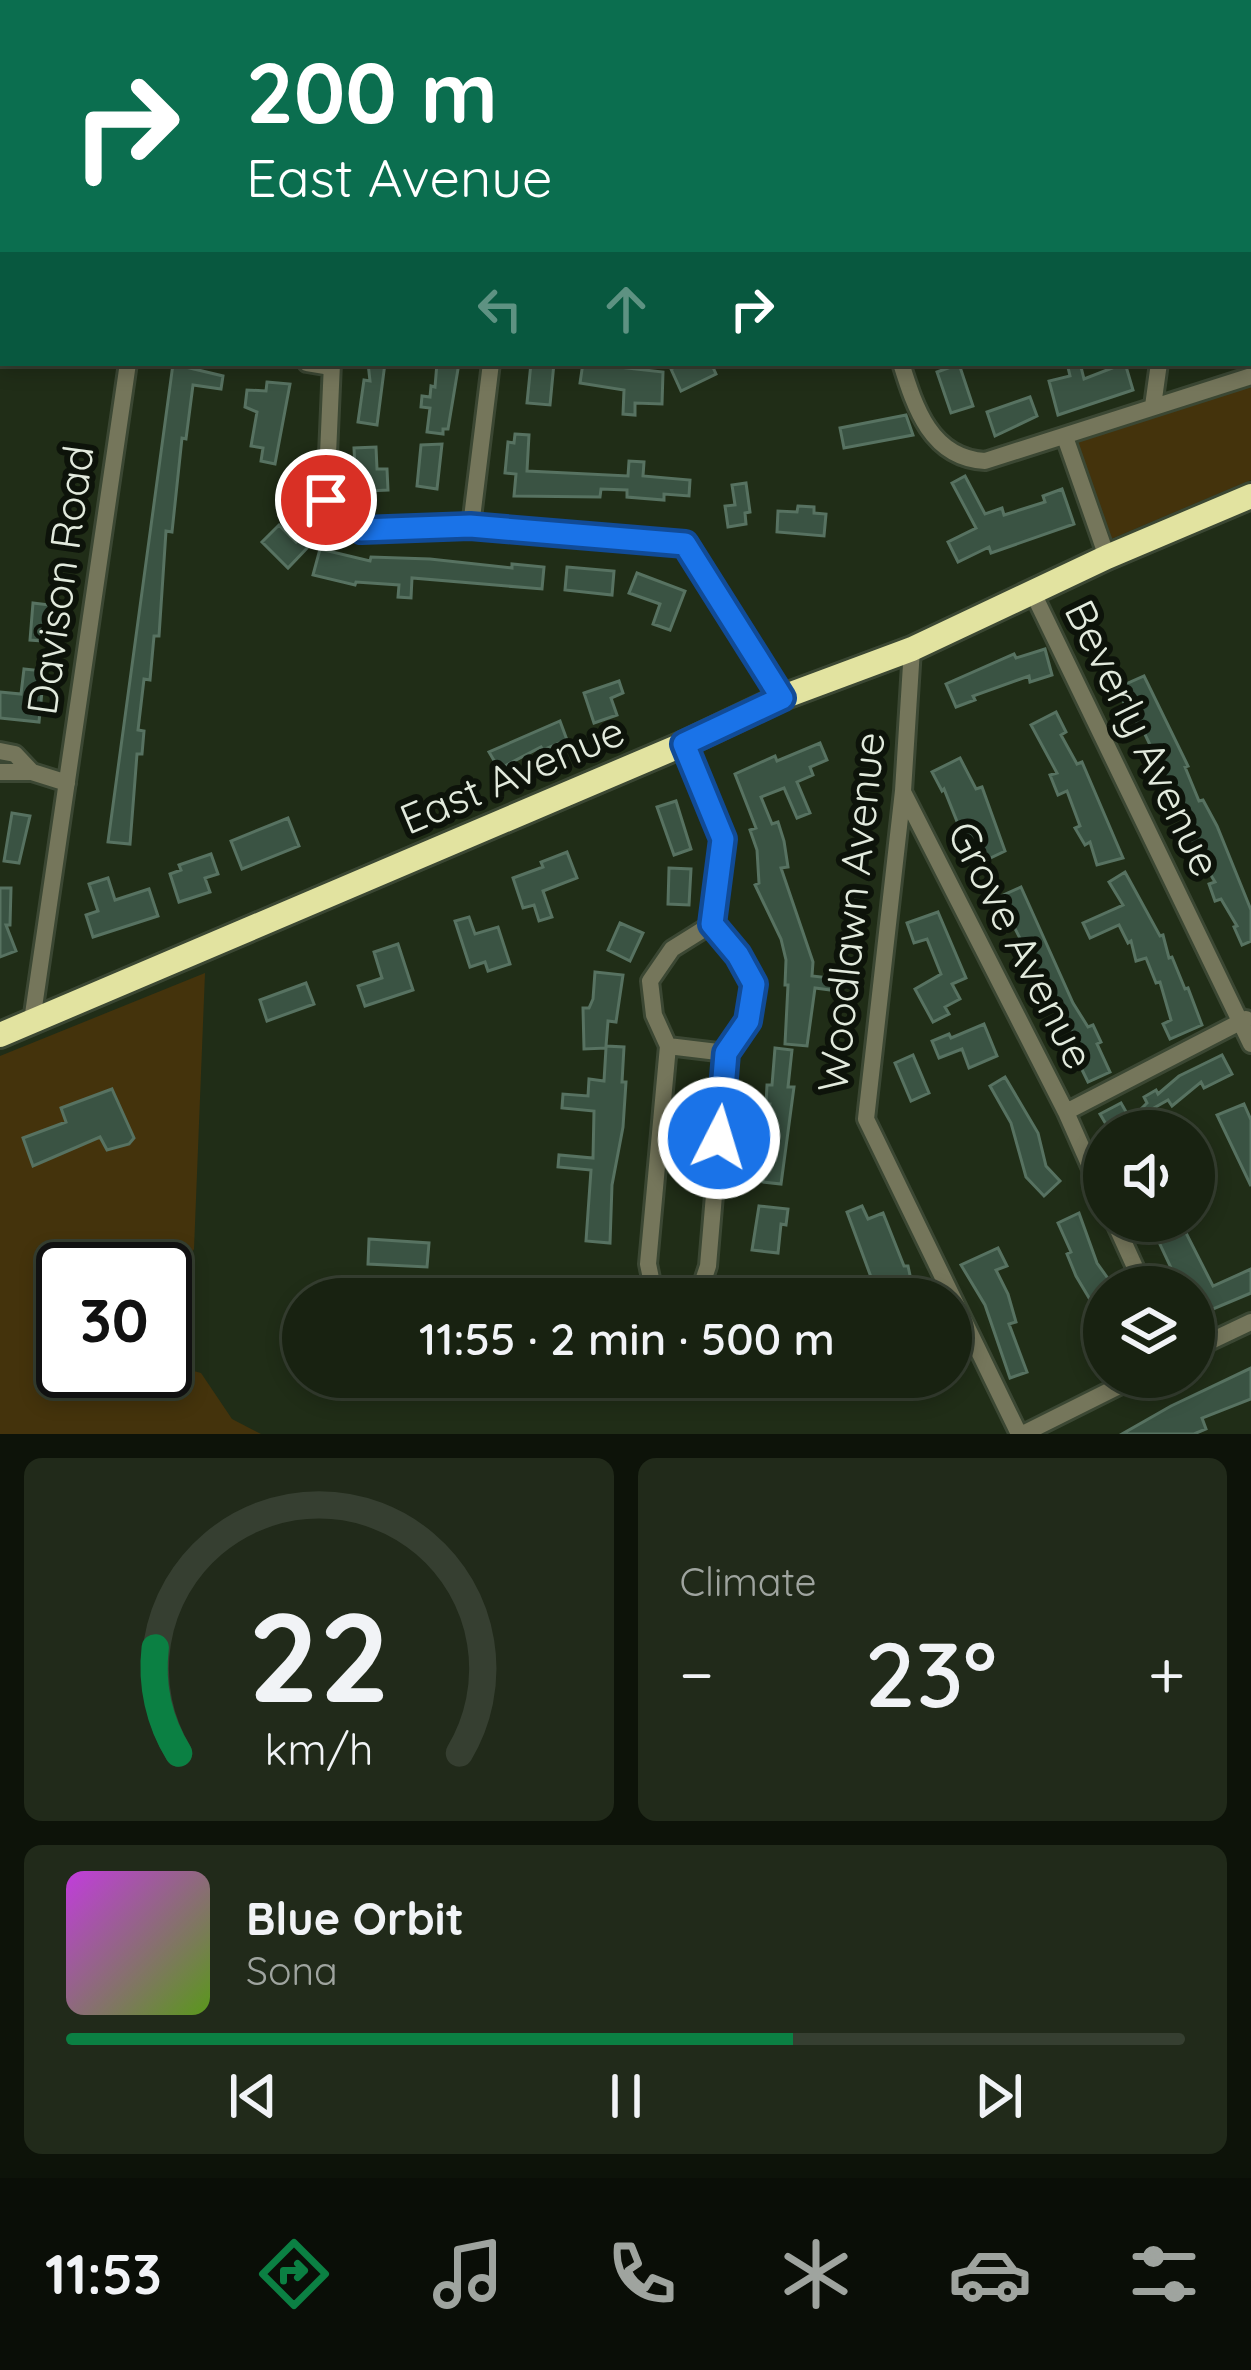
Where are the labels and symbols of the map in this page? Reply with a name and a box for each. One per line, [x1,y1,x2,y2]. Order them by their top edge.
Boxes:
street label: Davison Road [14,442,105,718]
pin [275,449,377,551]
street label: Beverly Avenue [1054,591,1233,885]
street label: East Avenue [392,704,632,846]
street label: Woodlawn Avenue [805,729,896,1095]
street label: Grove Avenue [936,812,1106,1077]
position arrow [656,1075,782,1201]
speed limit sign: 30 [36,1242,192,1398]

